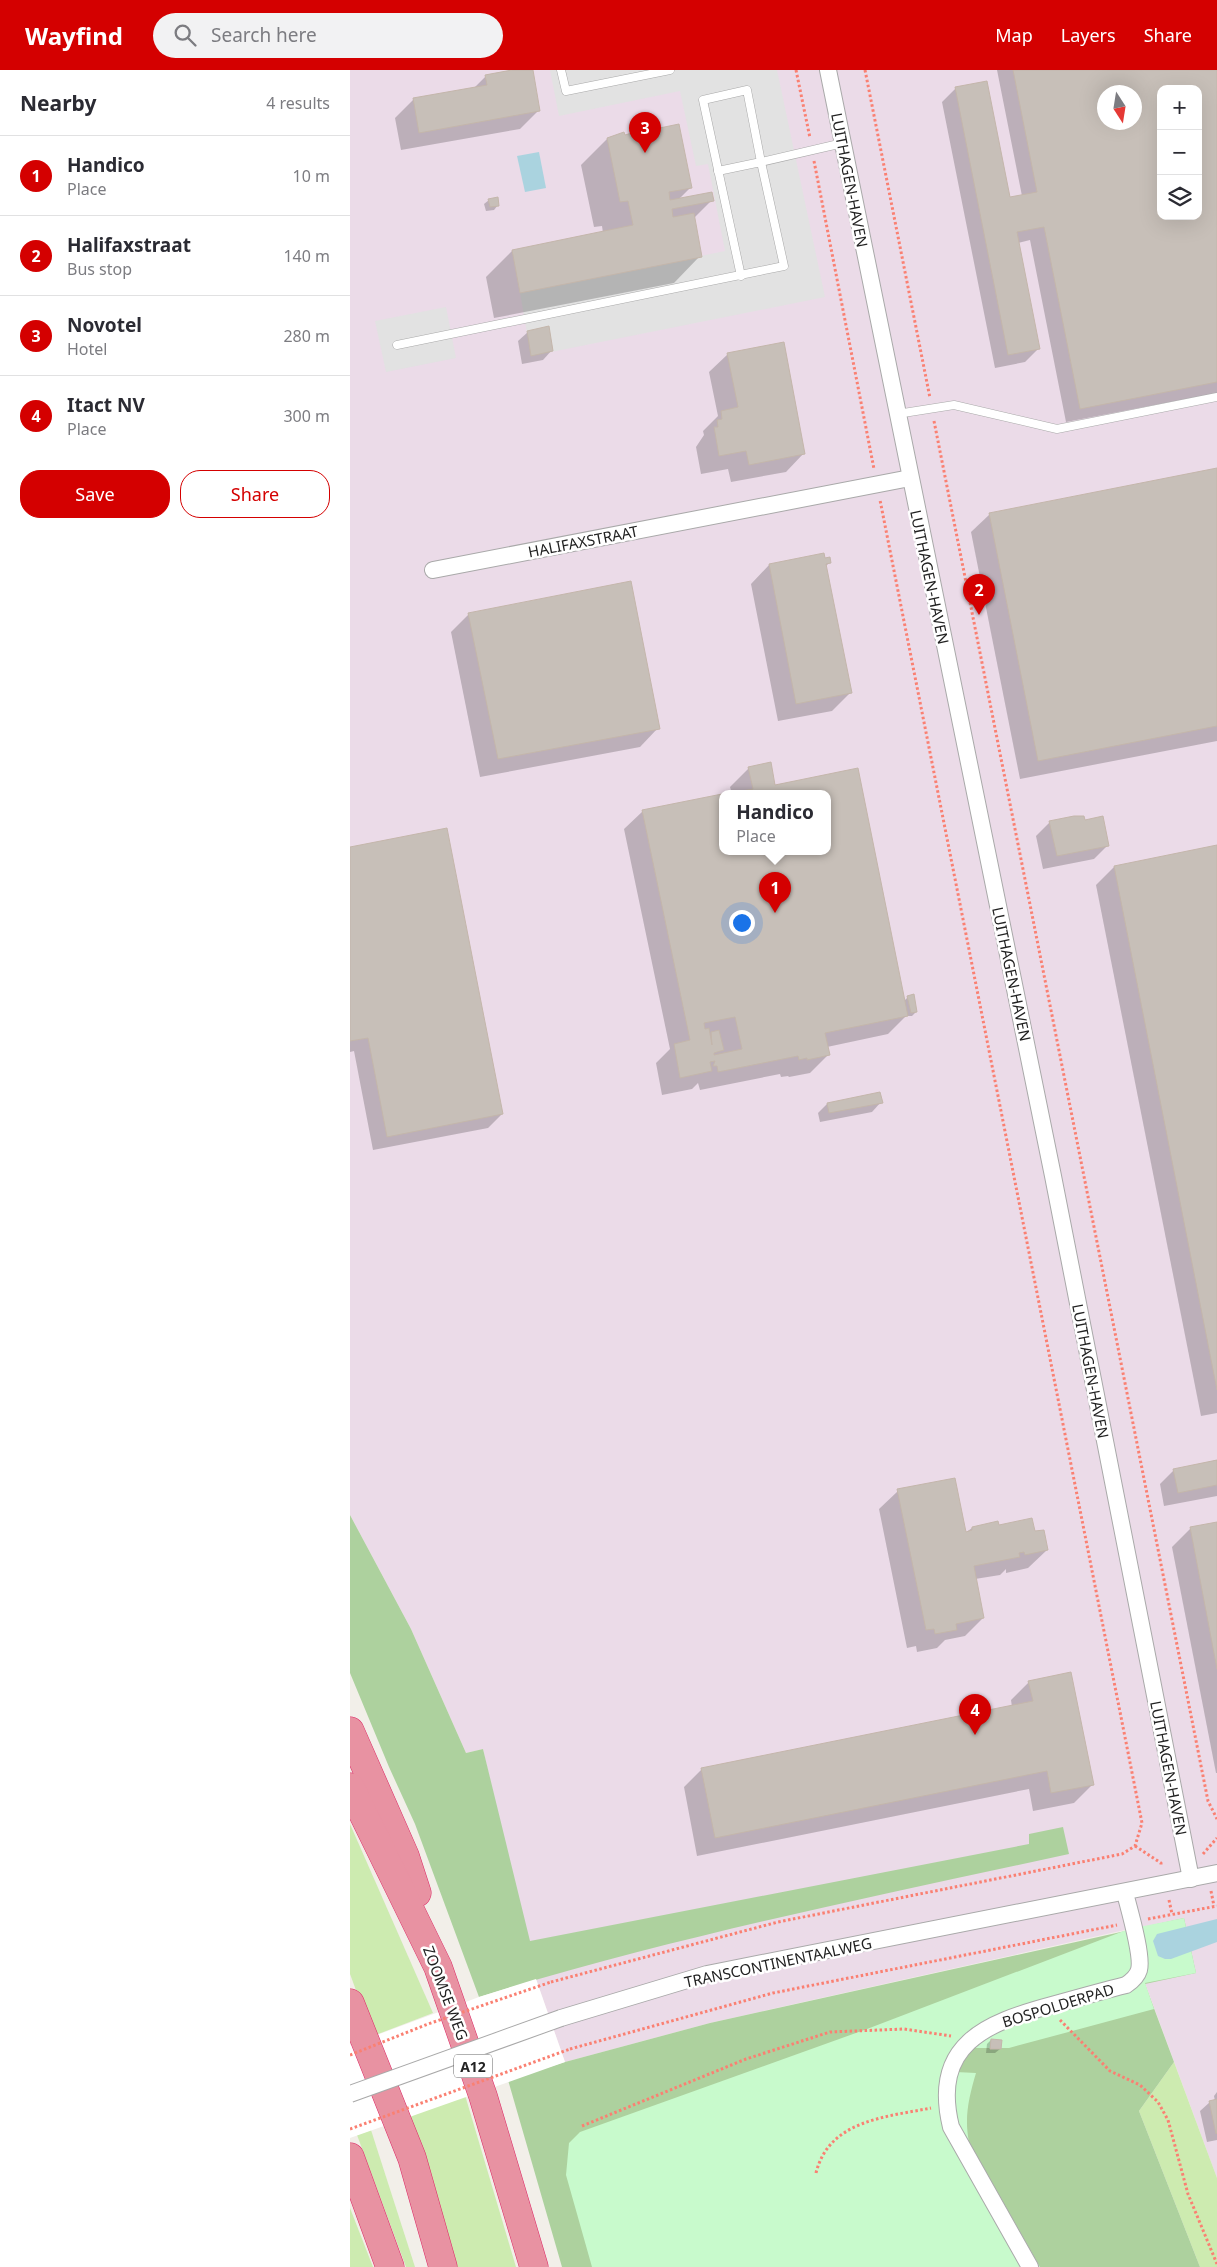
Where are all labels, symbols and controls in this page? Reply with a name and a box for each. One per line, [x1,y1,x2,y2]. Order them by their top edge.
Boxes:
search box [153,13,503,58]
text: Wayfind [25,19,123,52]
icon: search [171,21,199,49]
text: Search here [211,22,317,48]
text: Map [995,23,1033,47]
text: Layers [1061,23,1116,47]
text: Share [1144,23,1192,47]
north arrow [1097,85,1142,130]
map controls [1157,85,1202,220]
button: + [1157,85,1202,130]
text: Nearby [20,89,96,117]
text: 4 results [266,92,330,114]
street label: LUITHAGEN-HAVEN [827,111,873,249]
pin: 3 [629,112,661,153]
button: − [1157,130,1202,175]
text: Handico [67,152,145,178]
text: 1 [31,165,41,187]
text: 10 m [293,165,330,187]
button: layers [1157,175,1202,220]
text: Place [67,178,107,200]
text: Halifaxstraat [67,232,191,258]
text: 2 [31,245,41,267]
text: 140 m [283,245,330,267]
text: Bus stop [67,258,132,280]
text: Novotel [67,312,142,338]
text: 3 [31,325,41,347]
text: 280 m [283,325,330,347]
text: Hotel [67,338,107,360]
text: Itact NV [67,392,145,418]
text: 4 [31,405,41,427]
text: 300 m [283,405,330,427]
text: Place [67,418,107,440]
button: Save [20,470,170,518]
button: Share [180,470,330,518]
street label: LUITHAGEN-HAVEN [906,508,954,646]
street label: HALIFAXSTRAAT [526,520,640,561]
pin: 2 [963,574,995,615]
popup [719,790,831,855]
text: Handico [736,799,814,825]
text: Place [736,825,776,847]
pin: 1 [759,872,791,913]
street label: LUITHAGEN-HAVEN [988,905,1036,1043]
your location [729,910,755,936]
street label: LUITHAGEN-HAVEN [1068,1302,1114,1440]
pin: 4 [959,1694,991,1735]
street label: LUITHAGEN-HAVEN [1146,1699,1192,1837]
street label: TRANSCONTINENTAALWEG [683,1932,873,1992]
street label: ZOOMSE WEG [419,1943,473,2043]
street label: BOSPOLDERPAD [1000,1978,1116,2031]
road number: A12 [454,2054,492,2078]

